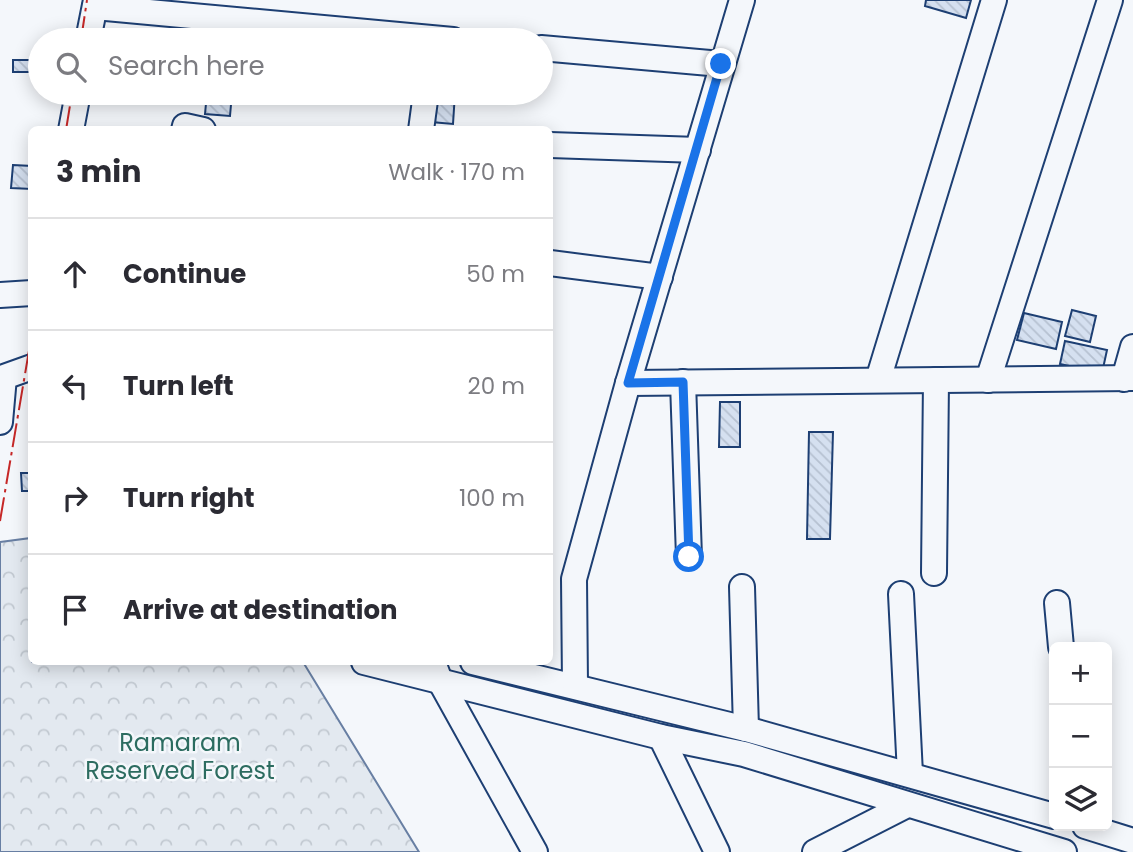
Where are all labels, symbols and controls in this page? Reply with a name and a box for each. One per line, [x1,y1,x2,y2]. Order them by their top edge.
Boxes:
search box [28,28,553,105]
icon: search [52,48,90,86]
text: Search here [108,48,265,84]
route end [705,48,736,79]
text: 3 min [56,150,141,193]
text: Walk · 170 m [388,156,525,188]
icon: ahead [56,255,94,293]
text: Continue [123,256,246,292]
text: 50 m [466,258,525,290]
icon: left [56,367,94,405]
text: Turn left [123,368,234,404]
text: 20 m [467,370,525,402]
icon: right [56,479,94,517]
text: Turn right [123,480,255,516]
text: 100 m [459,482,525,514]
route start [673,541,704,572]
icon: arrive [56,591,94,629]
text: Arrive at destination [123,592,398,628]
map controls [1049,642,1112,831]
button: + [1049,642,1112,705]
button: − [1049,705,1112,768]
park label: Ramaram Reserved Forest [85,726,275,787]
button: layers [1049,768,1112,831]

